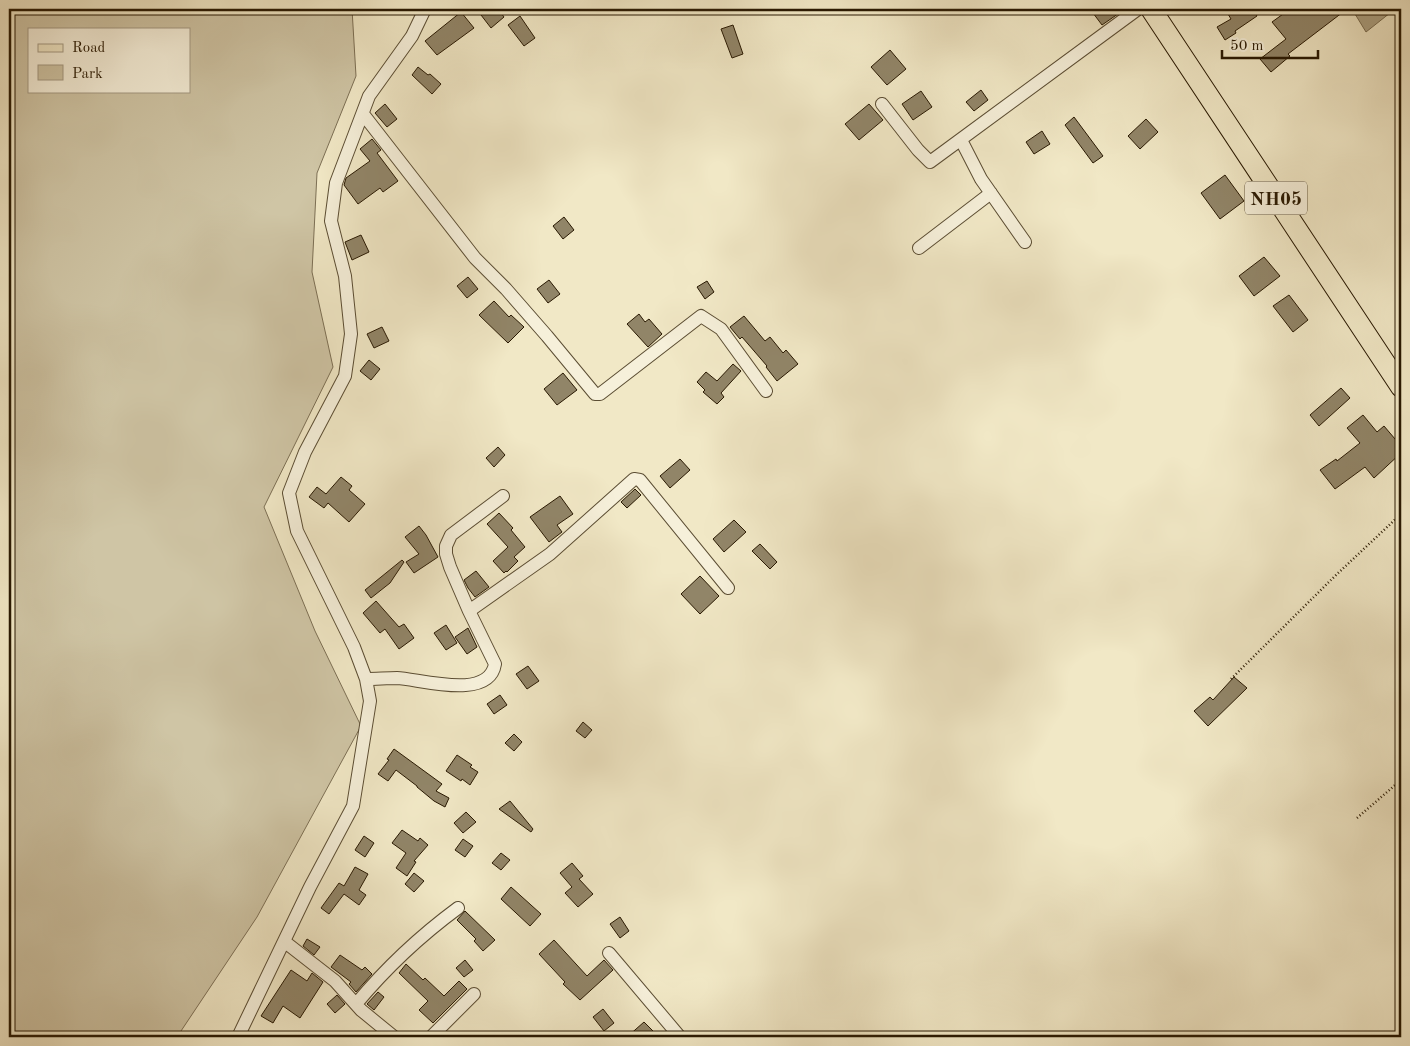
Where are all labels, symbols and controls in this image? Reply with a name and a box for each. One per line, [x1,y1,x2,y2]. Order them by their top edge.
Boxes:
legend [28,28,190,92]
scale bar [1222,28,1319,60]
text: 50 m [1230,39,1264,54]
text: Road [72,41,106,56]
text: Park [72,67,103,82]
road number: NH05 [1245,182,1307,214]

